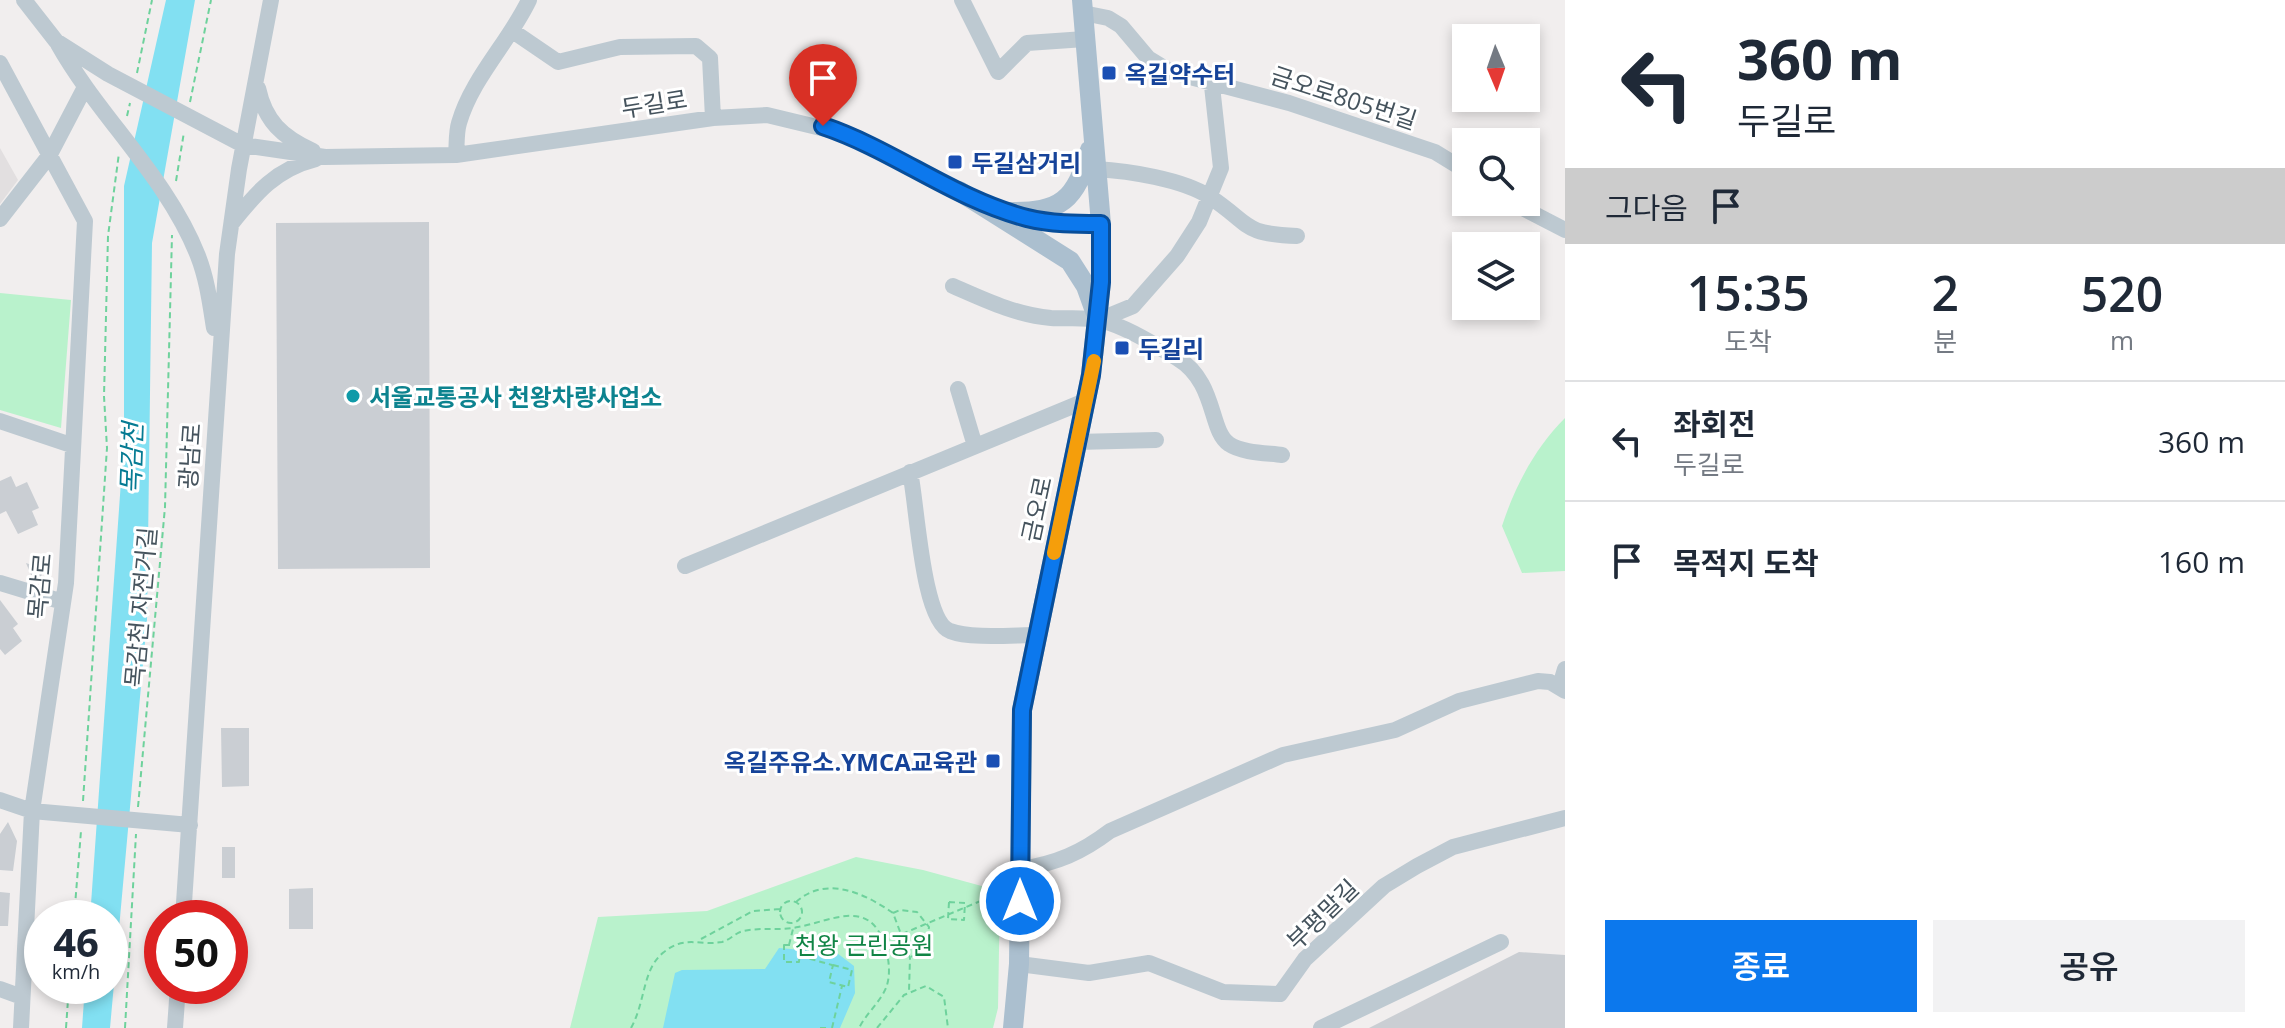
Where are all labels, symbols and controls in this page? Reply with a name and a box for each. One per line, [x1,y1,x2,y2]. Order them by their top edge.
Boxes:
text: 360 m [1737,20,1903,96]
north arrow [1452,24,1540,112]
map controls [1452,24,1540,320]
icon: left [1605,32,1709,136]
pin [789,44,857,126]
icon: arrive [801,56,845,100]
place label: 옥길약수터 [1125,57,1235,90]
street label: 금오로805번길 [1267,58,1421,136]
marker: 옥길약수터 [1100,64,1118,82]
street label: 두길로 [619,82,689,124]
text: 두길로 [1737,96,1836,145]
button: search [1452,128,1540,216]
place label: 두길삼거리 [971,146,1081,179]
marker: 두길삼거리 [946,153,964,171]
icon: arrive [1704,184,1748,228]
text: 그다음 [1605,187,1688,228]
button: layers [1452,232,1540,320]
text: 15:35 [1687,260,1810,325]
text: 2 [1932,260,1959,325]
text: 520 [2081,261,2163,326]
text: m [2110,322,2134,358]
text: 도착 [1724,323,1772,359]
text: 분 [1933,323,1957,359]
place label: 두길리 [1138,332,1204,365]
marker: 두길리 [1113,339,1131,357]
place label: 서울교통공사 천왕차량사업소 [369,380,662,413]
marker: 서울교통공사 천왕차량사업소 [344,387,362,405]
text: 좌회전 [1673,403,1756,444]
water label: 목감천 [112,418,150,494]
icon: left [1605,419,1649,463]
text: 360 m [2158,421,2245,462]
street label: 광남로 [170,422,208,490]
text: 두길로 [1673,446,1745,482]
street label: 금오로 [1013,473,1059,545]
street label: 목감천 자전거길 [117,525,163,689]
icon: arrive [1605,539,1649,583]
text: 160 m [2158,541,2245,582]
text: 목적지 도착 [1673,542,1819,583]
street label: 목감로 [20,552,58,620]
place label: 옥길주유소.YMCA교육관 [724,745,977,778]
marker: 옥길주유소.YMCA교육관 [984,752,1002,770]
position arrow [978,859,1062,943]
street label: 부평말길 [1279,871,1365,957]
speed limit sign: 50 [144,900,248,1004]
text: 46 [53,914,99,969]
button: 종료 [1605,920,1917,1012]
button: 공유 [1933,920,2245,1012]
park label: 천왕 근린공원 [795,928,933,961]
text: km/h [52,958,100,985]

